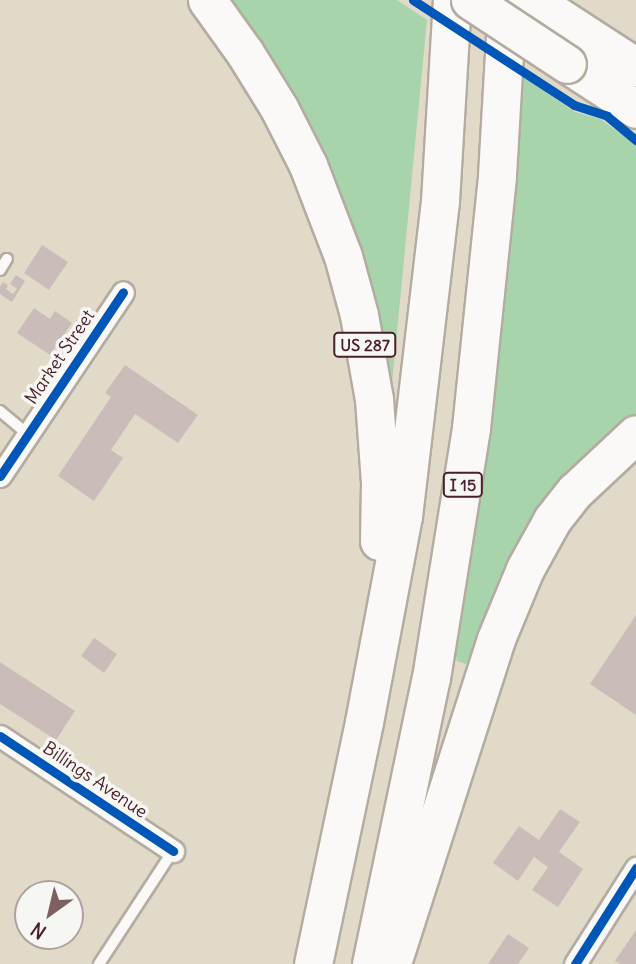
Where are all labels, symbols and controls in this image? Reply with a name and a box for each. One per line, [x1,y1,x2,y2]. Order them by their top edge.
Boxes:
street label: Market Street [21,306,99,408]
road number: US 287 [332,332,398,358]
road number: I 15 [442,472,484,498]
street label: Billings Avenue [39,737,151,823]
north arrow [14,880,84,950]
text: N [26,917,51,944]

